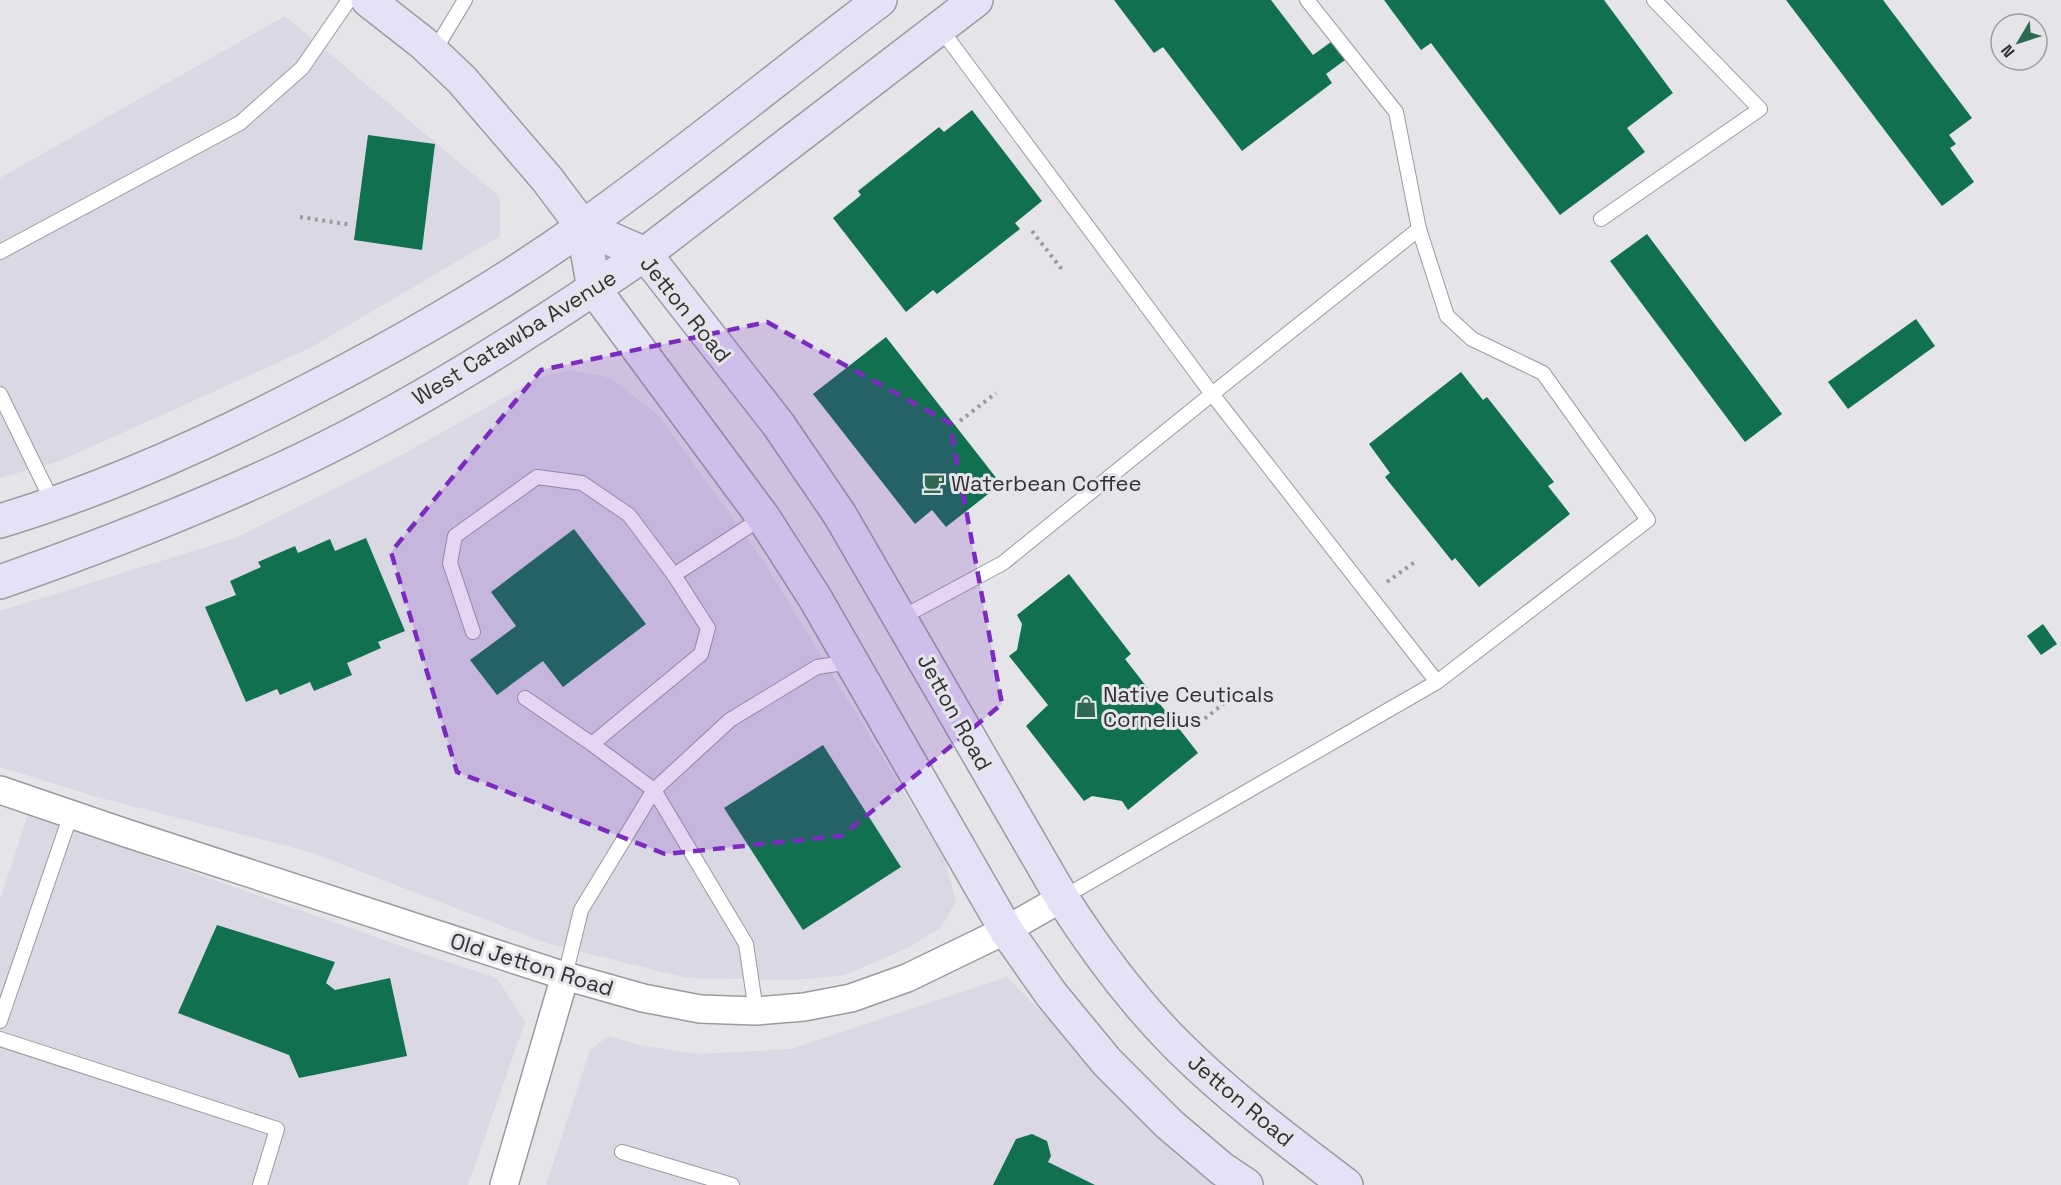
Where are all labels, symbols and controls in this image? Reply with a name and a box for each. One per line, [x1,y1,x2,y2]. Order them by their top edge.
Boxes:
north arrow [1989,12,2049,72]
text: N [1996,40,2019,62]
street label: Jetton Road [634,250,738,368]
street label: West Catawba Avenue [407,263,621,411]
place label: Waterbean Coffee [951,469,1142,497]
cafe icon: Waterbean Coffee [922,471,946,495]
street label: Jetton Road [911,649,999,775]
place label: Native Ceuticals Cornelius [1103,680,1274,733]
shop icon: Native Ceuticals Cornelius [1074,695,1098,719]
street label: Old Jetton Road [447,926,617,1002]
street label: Jetton Road [1182,1048,1300,1152]

